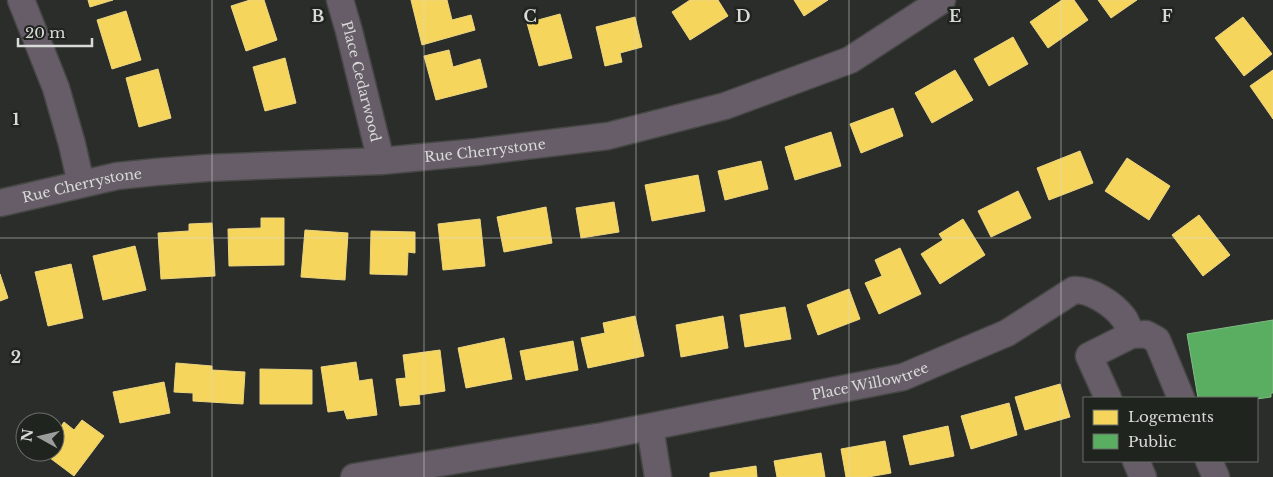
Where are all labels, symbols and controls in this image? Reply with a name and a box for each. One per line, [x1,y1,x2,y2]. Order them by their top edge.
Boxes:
text: B [312,6,325,26]
text: C [523,6,537,26]
text: D [736,6,750,26]
text: E [949,6,961,26]
text: F [1161,6,1173,26]
scale bar [18,15,91,47]
street label: Place Cedarwood [337,19,385,144]
text: 20 m [25,23,65,42]
text: 1 [13,109,20,129]
street label: Rue Cherrystone [423,135,547,166]
street label: Rue Cherrystone [20,165,143,207]
text: 2 [11,347,21,367]
street label: Place Willowtree [810,358,931,404]
legend [1083,397,1258,462]
text: Logements [1128,407,1214,426]
north arrow [15,412,65,462]
text: N [17,427,37,443]
text: Public [1128,432,1176,451]

